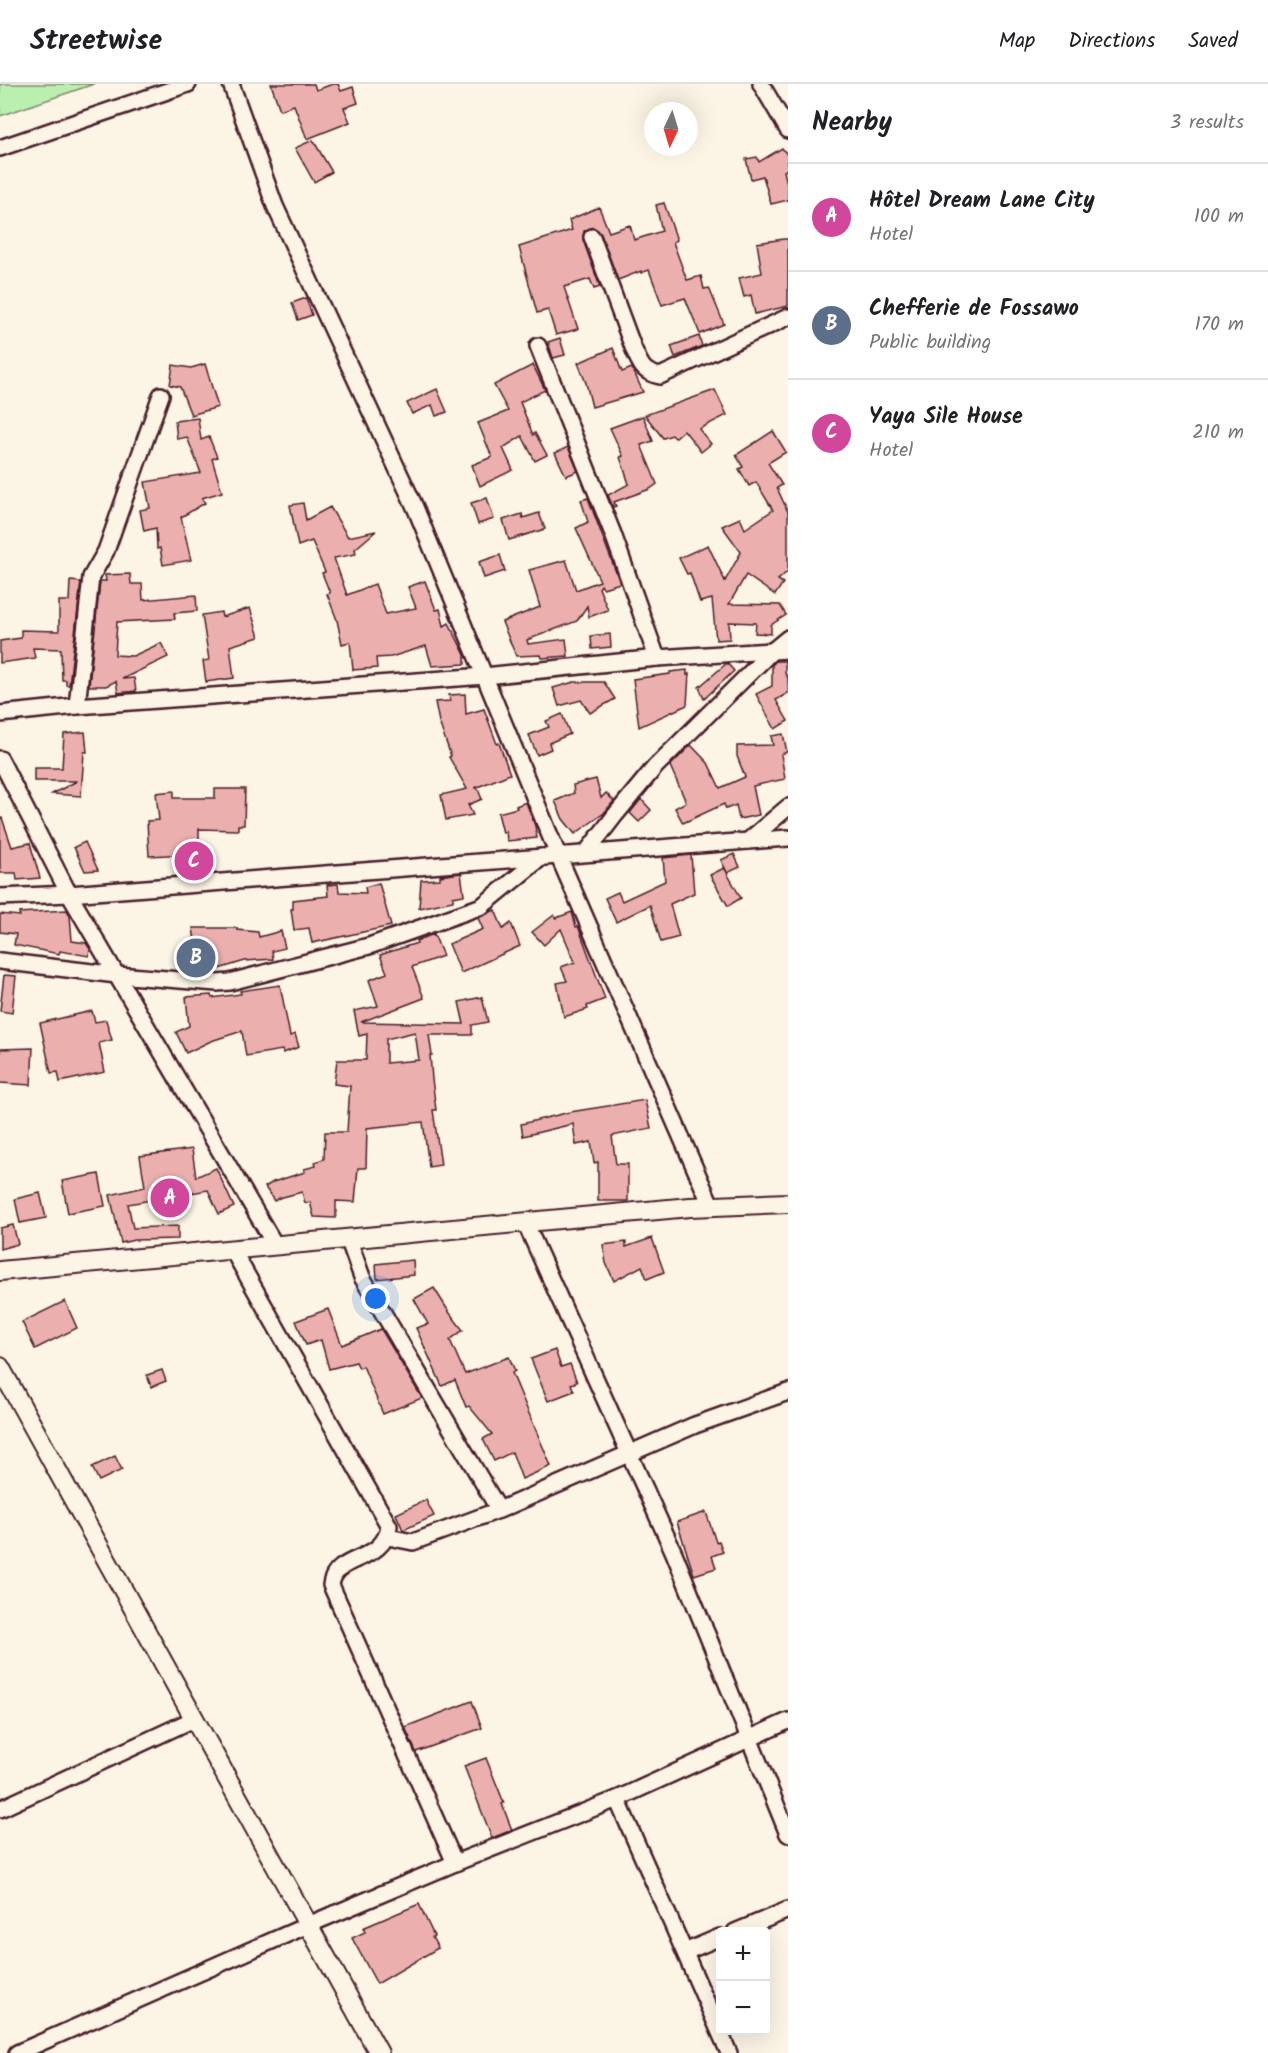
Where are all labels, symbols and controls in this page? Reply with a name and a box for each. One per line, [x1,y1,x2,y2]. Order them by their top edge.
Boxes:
text: Streetwise [30,19,162,64]
text: Map [999,25,1035,58]
text: Directions [1068,25,1155,58]
text: Saved [1188,25,1238,58]
north arrow [644,102,698,156]
text: Nearby [812,102,892,144]
text: 3 results [1170,107,1244,139]
text: Hôtel Dream Lane City [869,184,1095,219]
text: A [825,201,838,233]
text: 100 m [1194,201,1244,233]
text: Hotel [869,219,913,251]
text: Chefferie de Fossawo [869,292,1079,327]
text: B [825,309,838,341]
text: 170 m [1195,309,1244,341]
text: Public building [869,327,991,359]
text: Yaya Sile House [869,400,1023,435]
text: C [825,417,838,449]
text: 210 m [1192,417,1244,449]
text: Hotel [869,435,913,467]
pin: C [174,838,214,884]
pin: B [176,936,216,980]
pin: A [150,1176,190,1220]
your location [361,1284,390,1313]
map controls [716,1927,770,2035]
button: + [716,1927,770,1981]
button: − [716,1981,770,2035]

